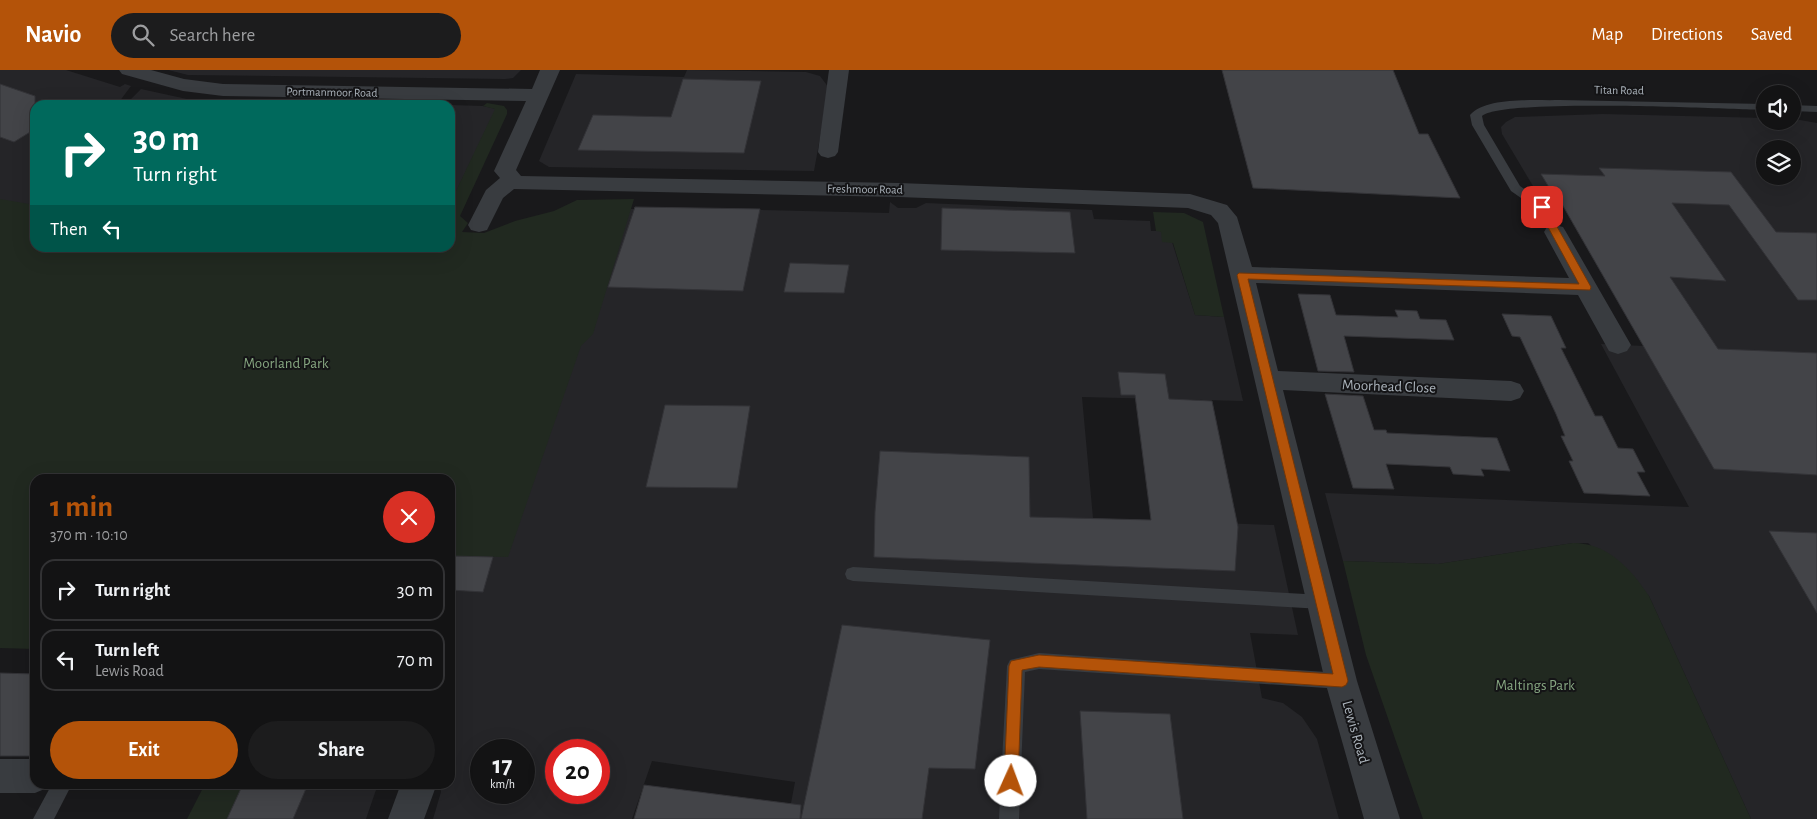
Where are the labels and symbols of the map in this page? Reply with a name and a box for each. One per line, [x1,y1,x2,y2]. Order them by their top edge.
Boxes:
street label: Titan Road [1594,84,1644,96]
street label: Portmanmoor Road [286,85,378,99]
street label: Freshmoor Road [827,182,903,196]
pin [1521,186,1563,228]
park label: Moorland Park [243,356,329,371]
street label: Moorhead Close [1342,377,1436,396]
park label: Maltings Park [1495,678,1575,693]
street label: Lewis Road [1339,699,1372,765]
speed limit sign: 20 [545,739,610,804]
position arrow [984,754,1036,806]

